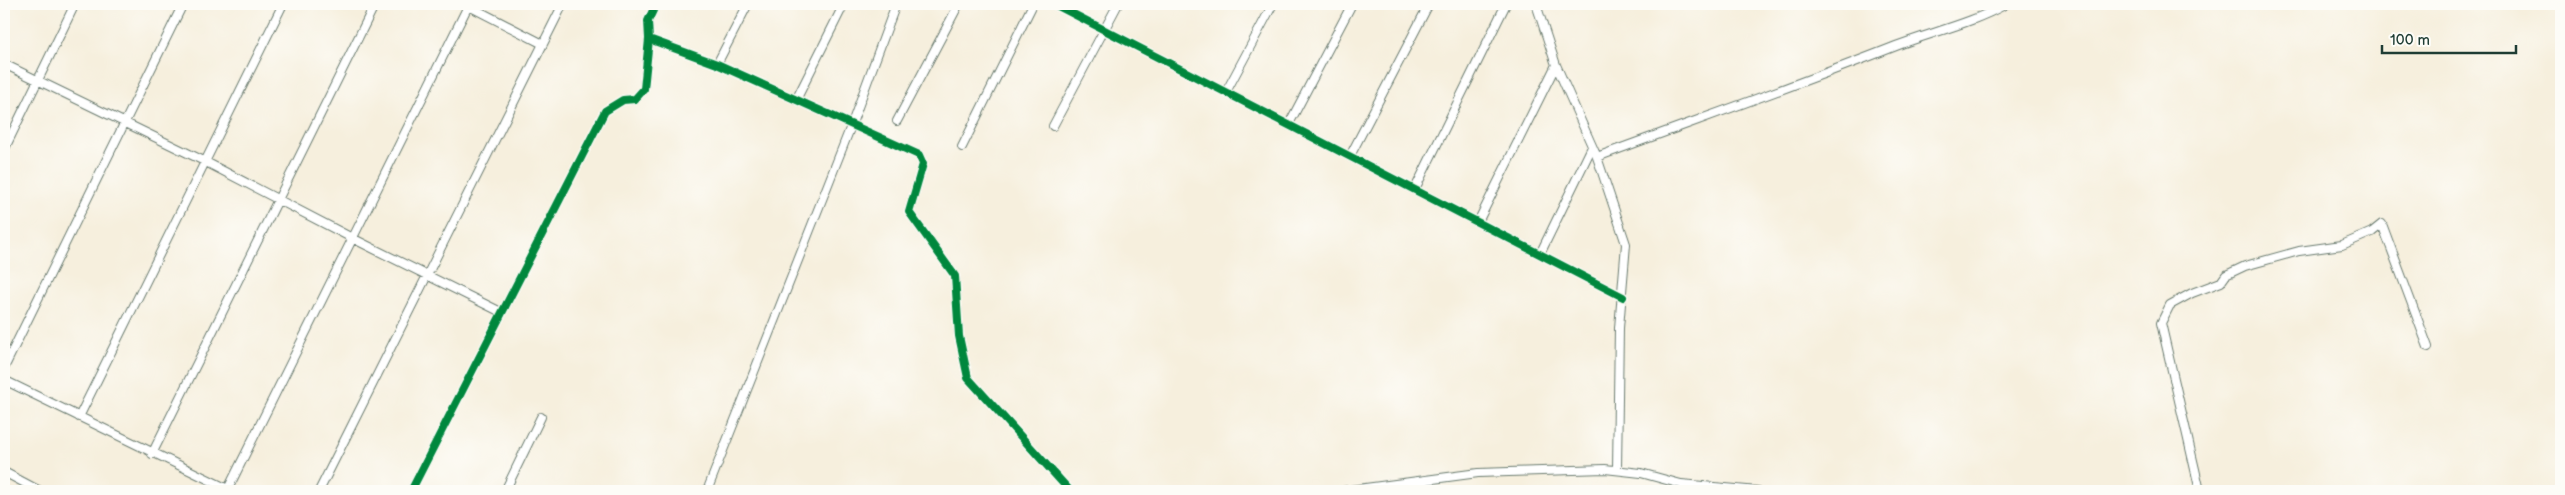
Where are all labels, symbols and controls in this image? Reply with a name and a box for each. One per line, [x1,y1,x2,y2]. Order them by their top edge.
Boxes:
scale bar [2382,22,2516,54]
text: 100 m [2390,31,2430,50]

